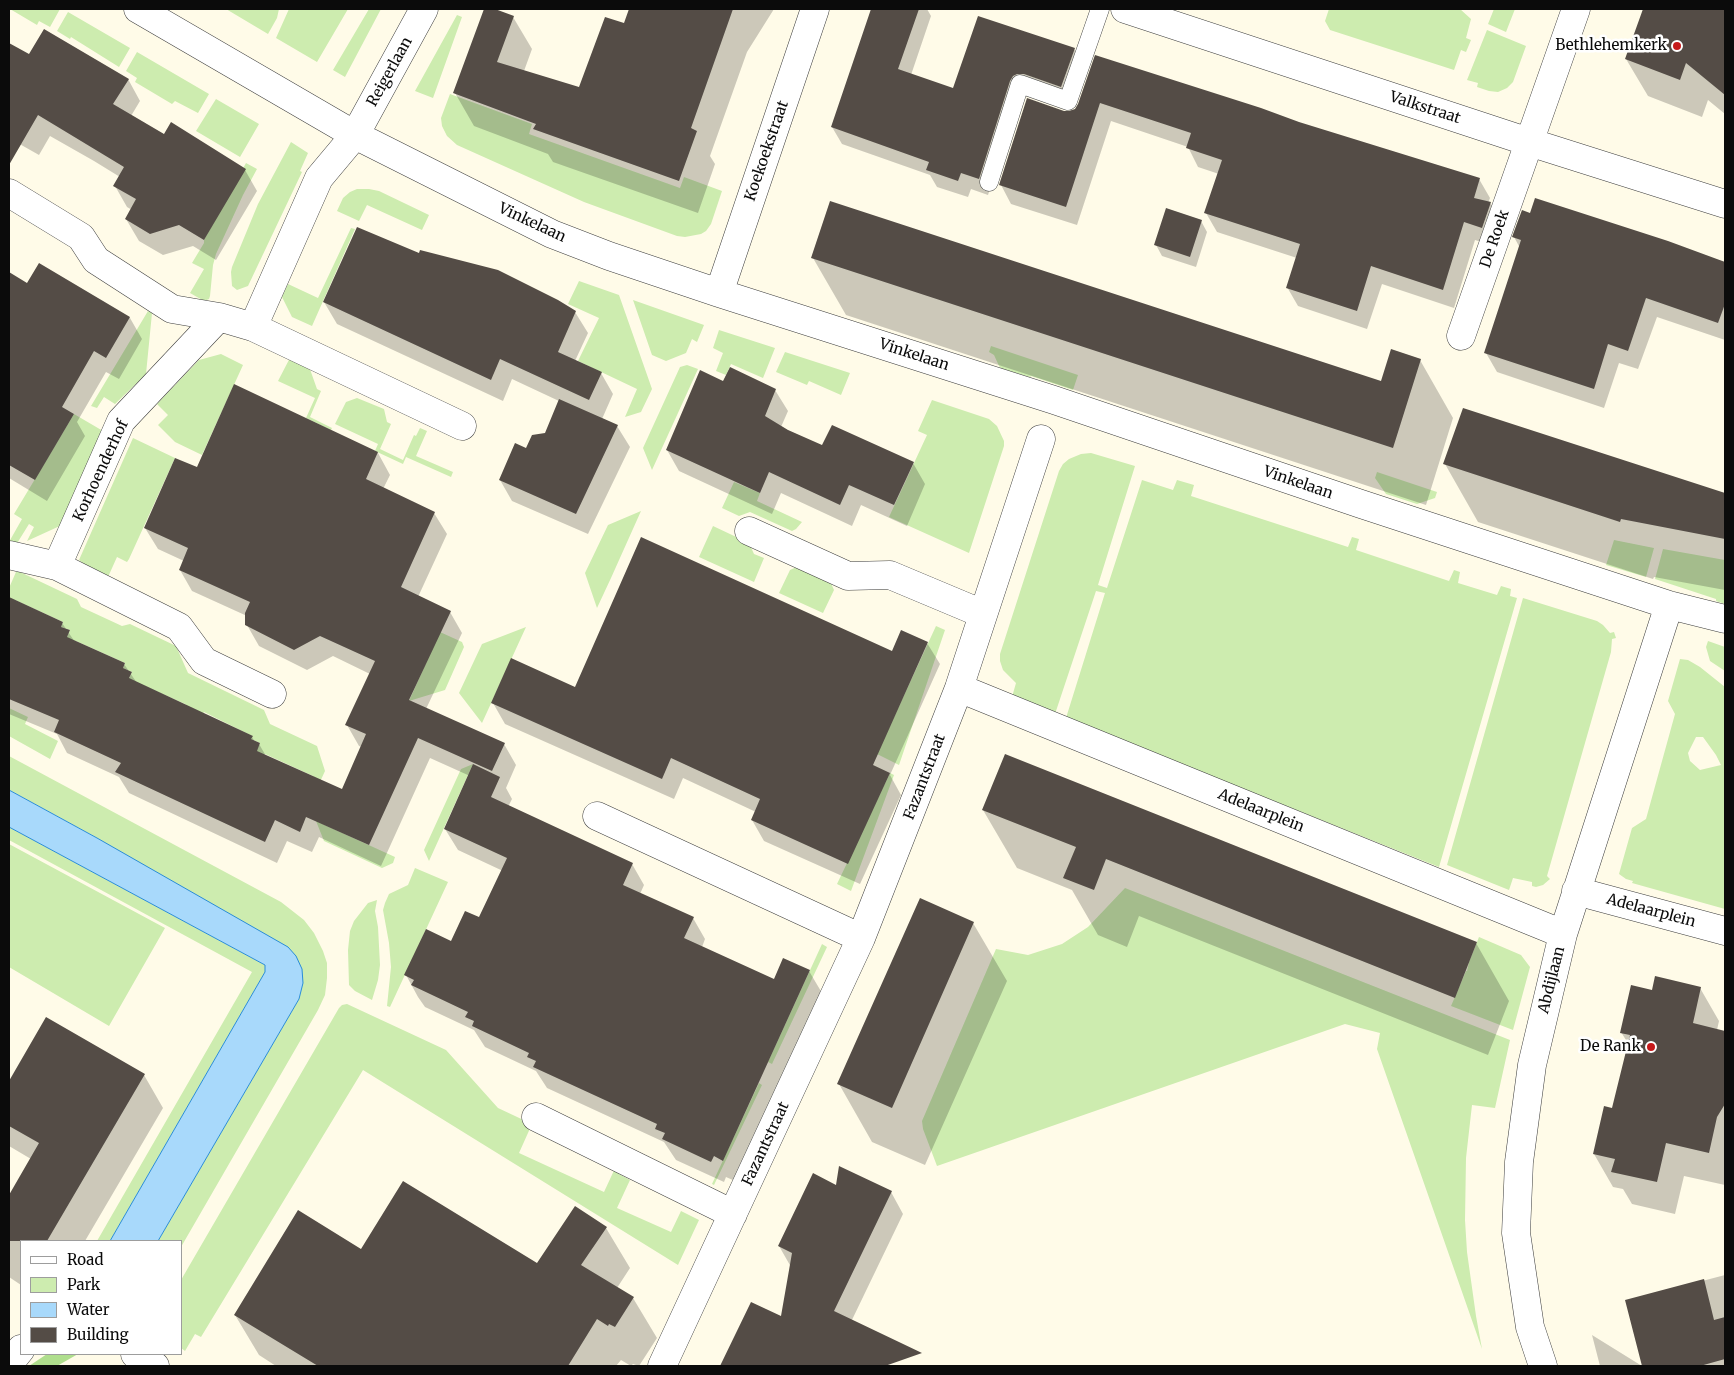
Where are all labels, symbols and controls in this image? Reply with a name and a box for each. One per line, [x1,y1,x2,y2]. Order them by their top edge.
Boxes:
street label: Reigerlaan [364,34,416,110]
place label: Bethlehemkerk [1555,37,1667,55]
marker: Bethlehemkerk [1671,40,1683,52]
street label: Valkstraat [1387,88,1463,128]
street label: Koekoekstraat [741,99,793,203]
street label: Vinkelaan [495,200,569,246]
street label: De Roek [1477,208,1513,270]
street label: Vinkelaan [877,335,951,375]
street label: Korhoenderhof [70,417,132,525]
street label: Vinkelaan [1261,463,1335,503]
street label: Fazantstraat [900,732,950,822]
street label: Adelaarplein [1215,786,1307,836]
street label: Adelaarplein [1605,890,1697,932]
street label: Abdijlaan [1535,945,1569,1015]
place label: De Rank [1580,1038,1641,1056]
marker: De Rank [1645,1041,1657,1053]
street label: Fazantstraat [739,1099,793,1189]
legend [20,1240,182,1355]
text: Road [67,1250,103,1269]
text: Park [67,1275,100,1294]
text: Water [67,1300,109,1319]
text: Building [67,1325,129,1344]

